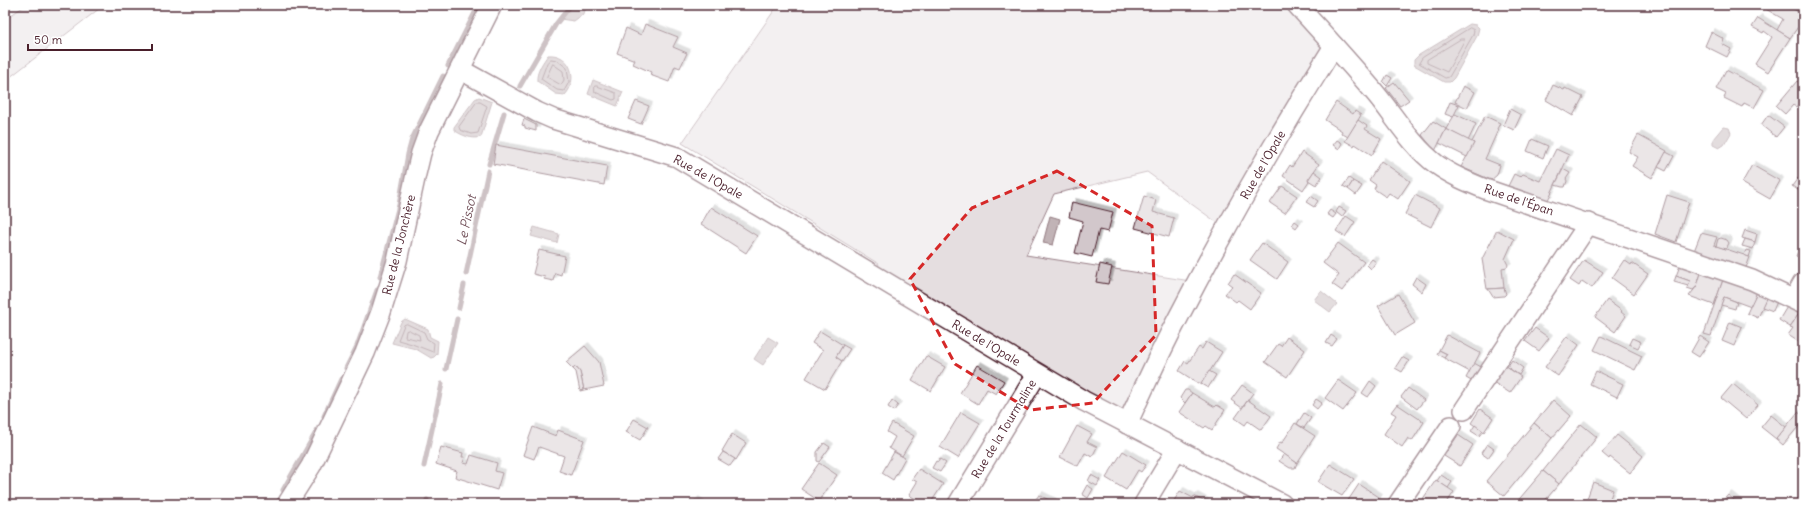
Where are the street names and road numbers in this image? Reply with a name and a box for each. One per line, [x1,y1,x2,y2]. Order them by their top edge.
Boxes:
street label: Rue de l'Opale [1237,128,1288,202]
street label: Rue de l'Opale [671,151,746,202]
street label: Rue de l'Épan [1482,181,1556,218]
street label: Rue de la Jonchère [379,193,418,297]
street label: Rue de l'Opale [949,316,1023,369]
street label: Rue de la Tourmaline [968,377,1039,481]

